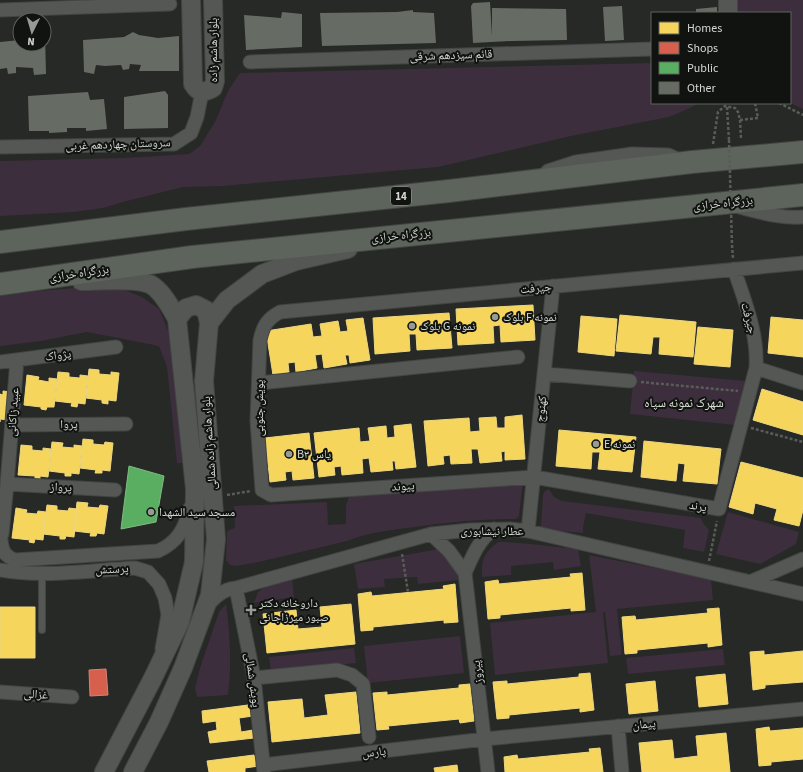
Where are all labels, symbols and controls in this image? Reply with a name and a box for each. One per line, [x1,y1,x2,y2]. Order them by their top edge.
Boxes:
north arrow [12,12,52,52]
legend [651,12,791,104]
street label: بلوار هاشم زاده [205,18,222,82]
text: Homes [687,20,722,37]
text: N [27,34,35,49]
text: Shops [687,40,718,57]
street label: قائم سیزدهم شرقی [409,46,493,65]
text: Public [687,60,719,77]
text: Other [687,80,717,97]
street label: سروستان چهاردهم غربی [65,134,171,155]
road number: 14 [391,187,411,205]
street label: بزرگراه خرازی [692,192,754,215]
street label: بزرگراه خرازی [370,224,432,247]
street label: بزرگراه خرازی [48,261,110,286]
street label: جيرفت [520,279,553,298]
street label: جیرفت [736,301,761,336]
place label: بلوک F نمونه [503,309,557,326]
marker: بلوک F نمونه [490,312,500,322]
place label: بلوک G نمونه [420,318,475,335]
marker: بلوک G نمونه [407,321,417,331]
street label: پژواک [44,345,73,366]
street label: پویش جنوبی [251,379,268,436]
street label: عبید زاکانی [3,387,24,437]
district label: شهرک نمونه سپاه [644,394,724,412]
street label: كهنوج [532,395,551,423]
street label: بلوار هاشم زاده شمالی [198,396,221,490]
street label: پروا [60,416,78,433]
place label: E نمونه [604,436,635,453]
marker: E نمونه [591,439,601,449]
place label: B۳ یاس [297,446,331,463]
marker: B۳ یاس [284,449,294,459]
street label: پیوند [391,477,416,496]
street label: پرواز [49,478,73,497]
street label: پرند [688,497,709,517]
place label: مسجد سید الشهدا [159,504,235,521]
marker: مسجد سید الشهدا [146,507,156,517]
street label: عطار نیشابوری [460,523,524,540]
street label: پرستش [95,560,130,579]
place label: داروخانه دکتر صبور میرزاجانی [258,595,329,626]
marker: داروخانه دکتر صبور میرزاجانی [246,605,256,615]
street label: پویش شمالی [240,652,265,709]
street label: پیروز [468,659,487,686]
street label: غزالی [23,685,49,704]
street label: پیمان [632,715,657,734]
street label: پارس [361,743,387,762]

